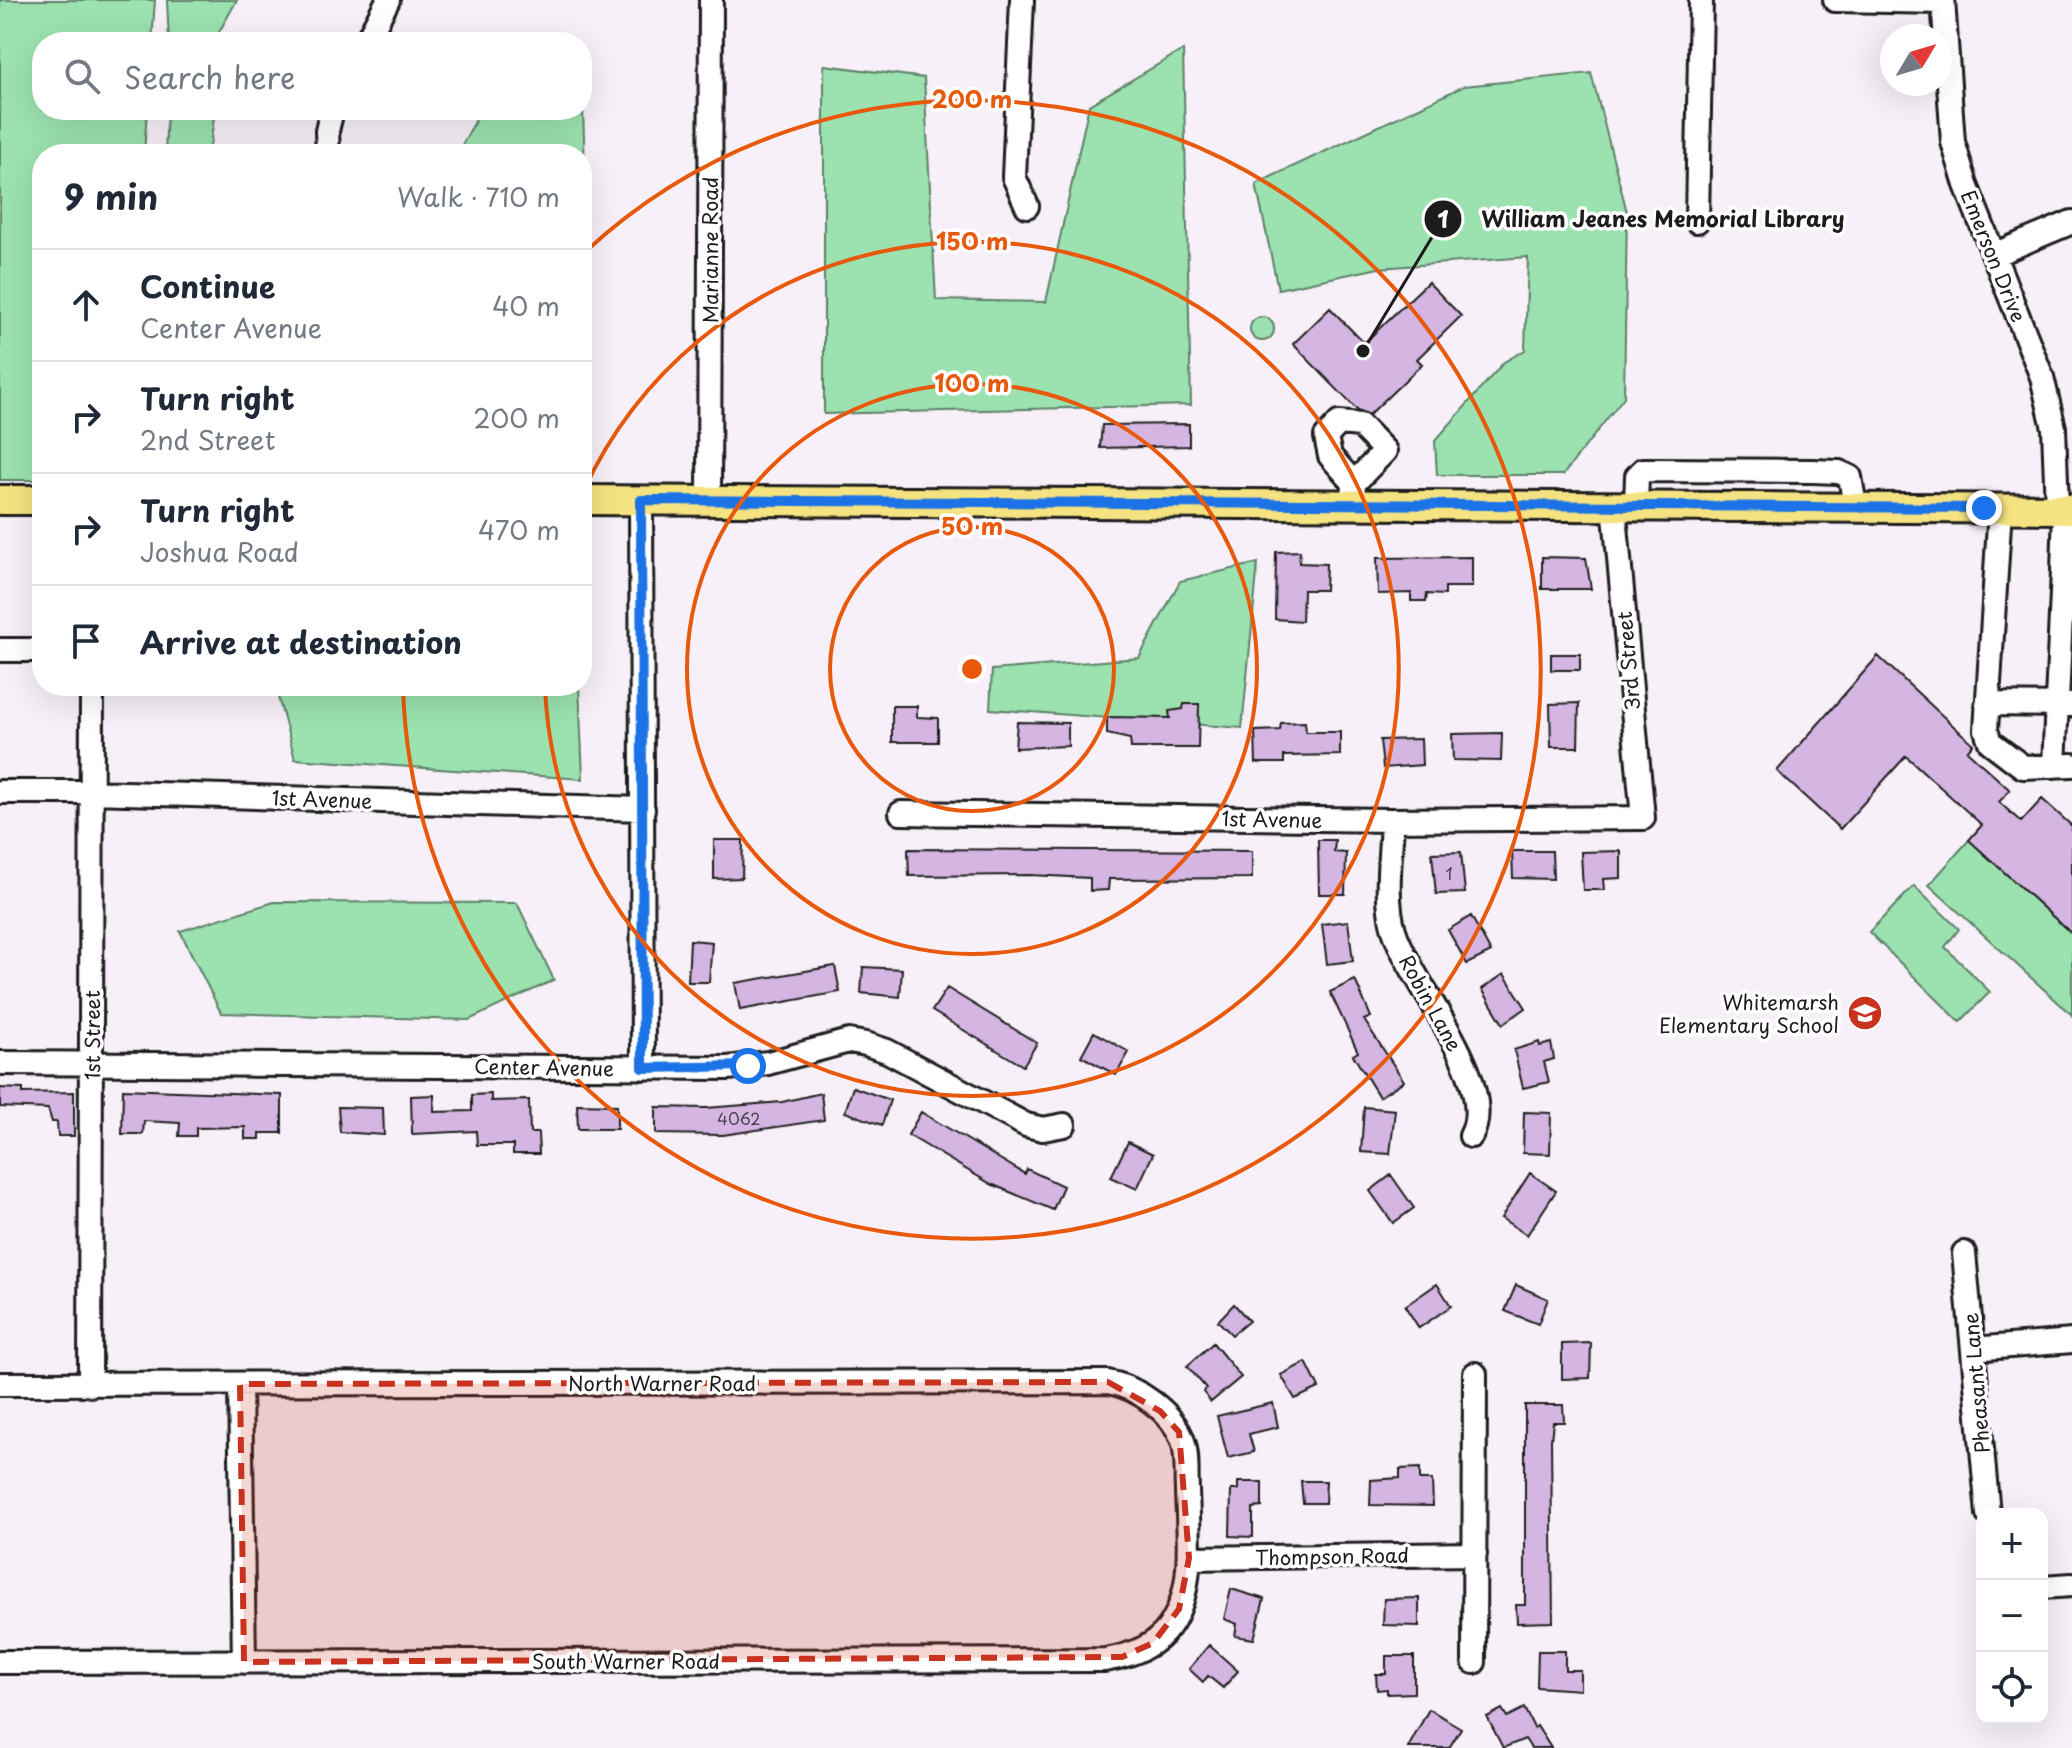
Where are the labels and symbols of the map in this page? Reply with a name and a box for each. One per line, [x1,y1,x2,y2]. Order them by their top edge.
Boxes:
north arrow [1880,24,1952,96]
text: 200 m [932,80,1012,116]
street label: Marianne Road [695,177,725,323]
street label: Emerson Drive [1954,185,2034,327]
callout: William Jeanes Memorial Library [1423,196,1863,242]
text: 1 [1437,200,1449,236]
text: William Jeanes Memorial Library [1481,201,1845,234]
text: 150 m [936,222,1008,258]
text: 100 m [935,364,1009,400]
route end [1966,490,2002,526]
text: 50 m [941,507,1003,543]
street label: 3rd Street [1609,610,1647,712]
centre of rings [958,655,986,683]
street label: 1st Avenue [271,782,373,816]
street label: 1st Avenue [1221,803,1323,835]
house number: 1 [1445,861,1453,885]
street label: Robin Lane [1392,949,1470,1057]
place label: Whitemarsh Elementary School [1659,987,1839,1040]
street label: 1st Street [77,990,107,1080]
school or university icon: Whitemarsh Elementary School [1846,994,1884,1032]
route start [730,1048,766,1084]
street label: Center Avenue [474,1051,614,1083]
house number: 4062 [717,1106,761,1130]
street label: Pheasant Lane [1955,1311,1997,1455]
street label: North Warner Road [568,1368,756,1398]
street label: Thompson Road [1255,1540,1409,1572]
street label: South Warner Road [532,1646,720,1676]

